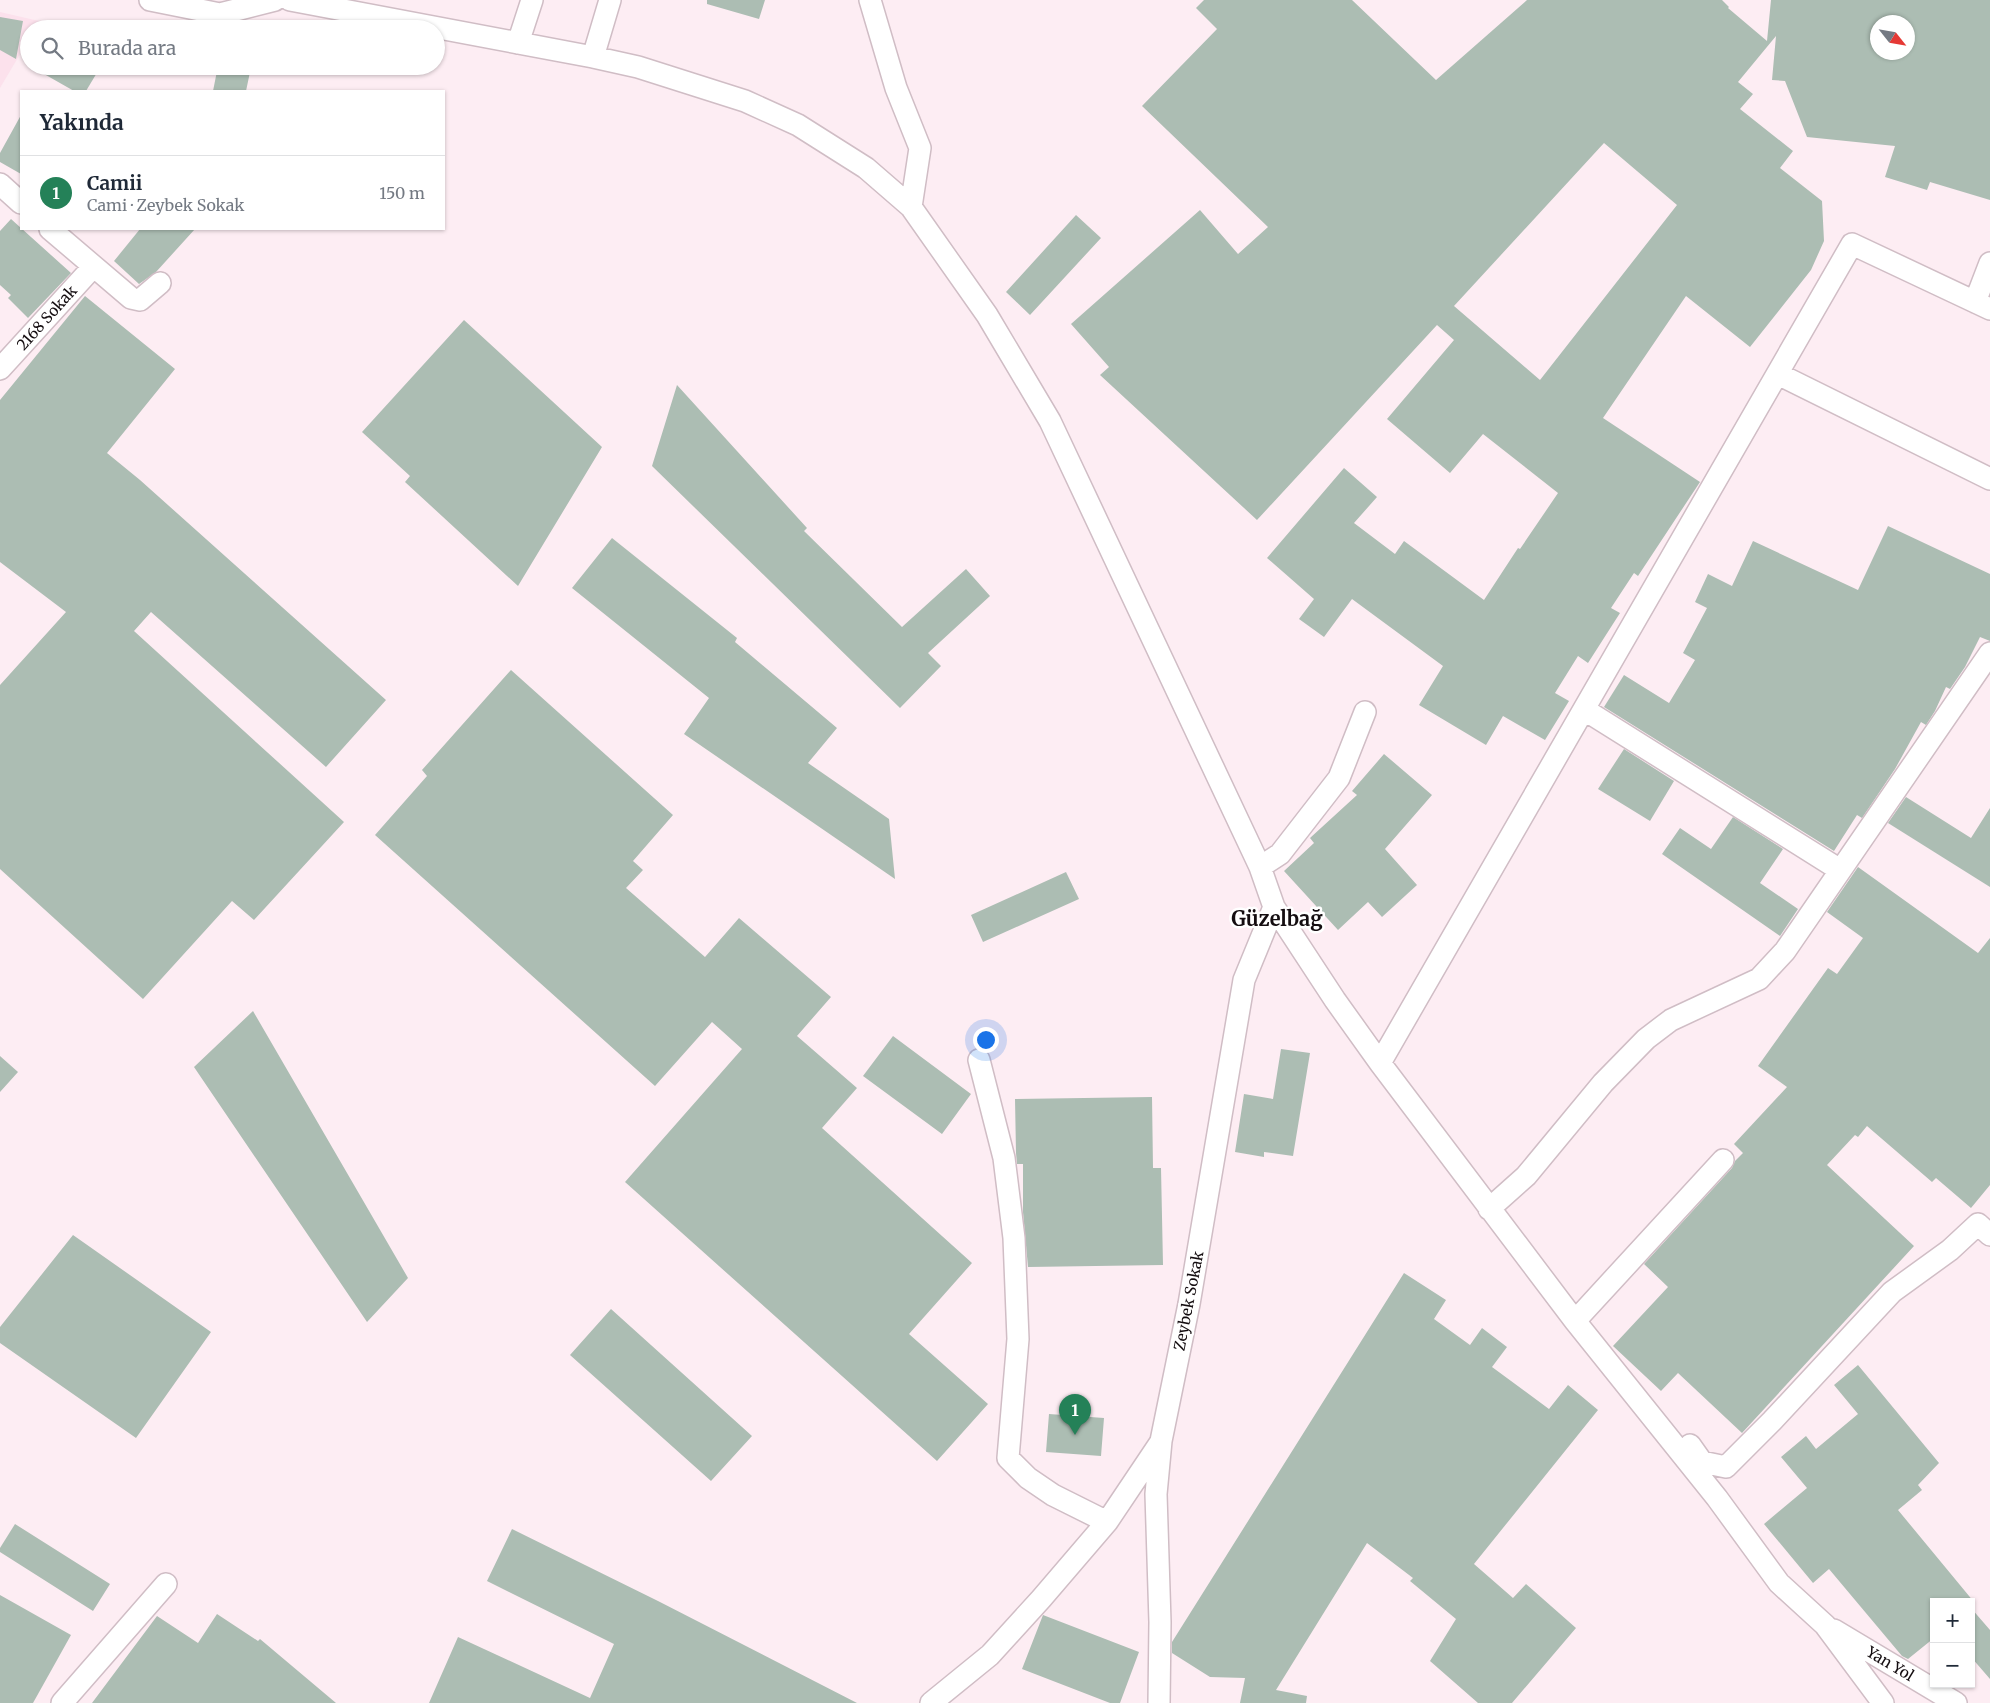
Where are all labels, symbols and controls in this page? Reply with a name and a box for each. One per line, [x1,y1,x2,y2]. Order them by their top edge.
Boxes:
north arrow [1870,15,1915,60]
search box [20,20,445,75]
icon: search [38,34,66,62]
text: Burada ara [78,36,176,60]
text: Yakında [40,109,124,136]
text: Camii [87,171,142,195]
text: 1 [52,183,60,203]
text: 150 m [379,183,425,203]
text: Cami · Zeybek Sokak [87,195,244,215]
street label: 2168 Sokak [13,281,81,354]
district label: Güzelbağ [1231,906,1323,931]
your location [973,1027,999,1053]
street label: Zeybek Sokak [1170,1249,1208,1352]
pin: 1 [1059,1394,1091,1435]
map controls [1930,1598,1975,1688]
button: + [1930,1598,1975,1643]
street label: Yan Yol [1862,1642,1918,1685]
button: − [1930,1643,1975,1688]

